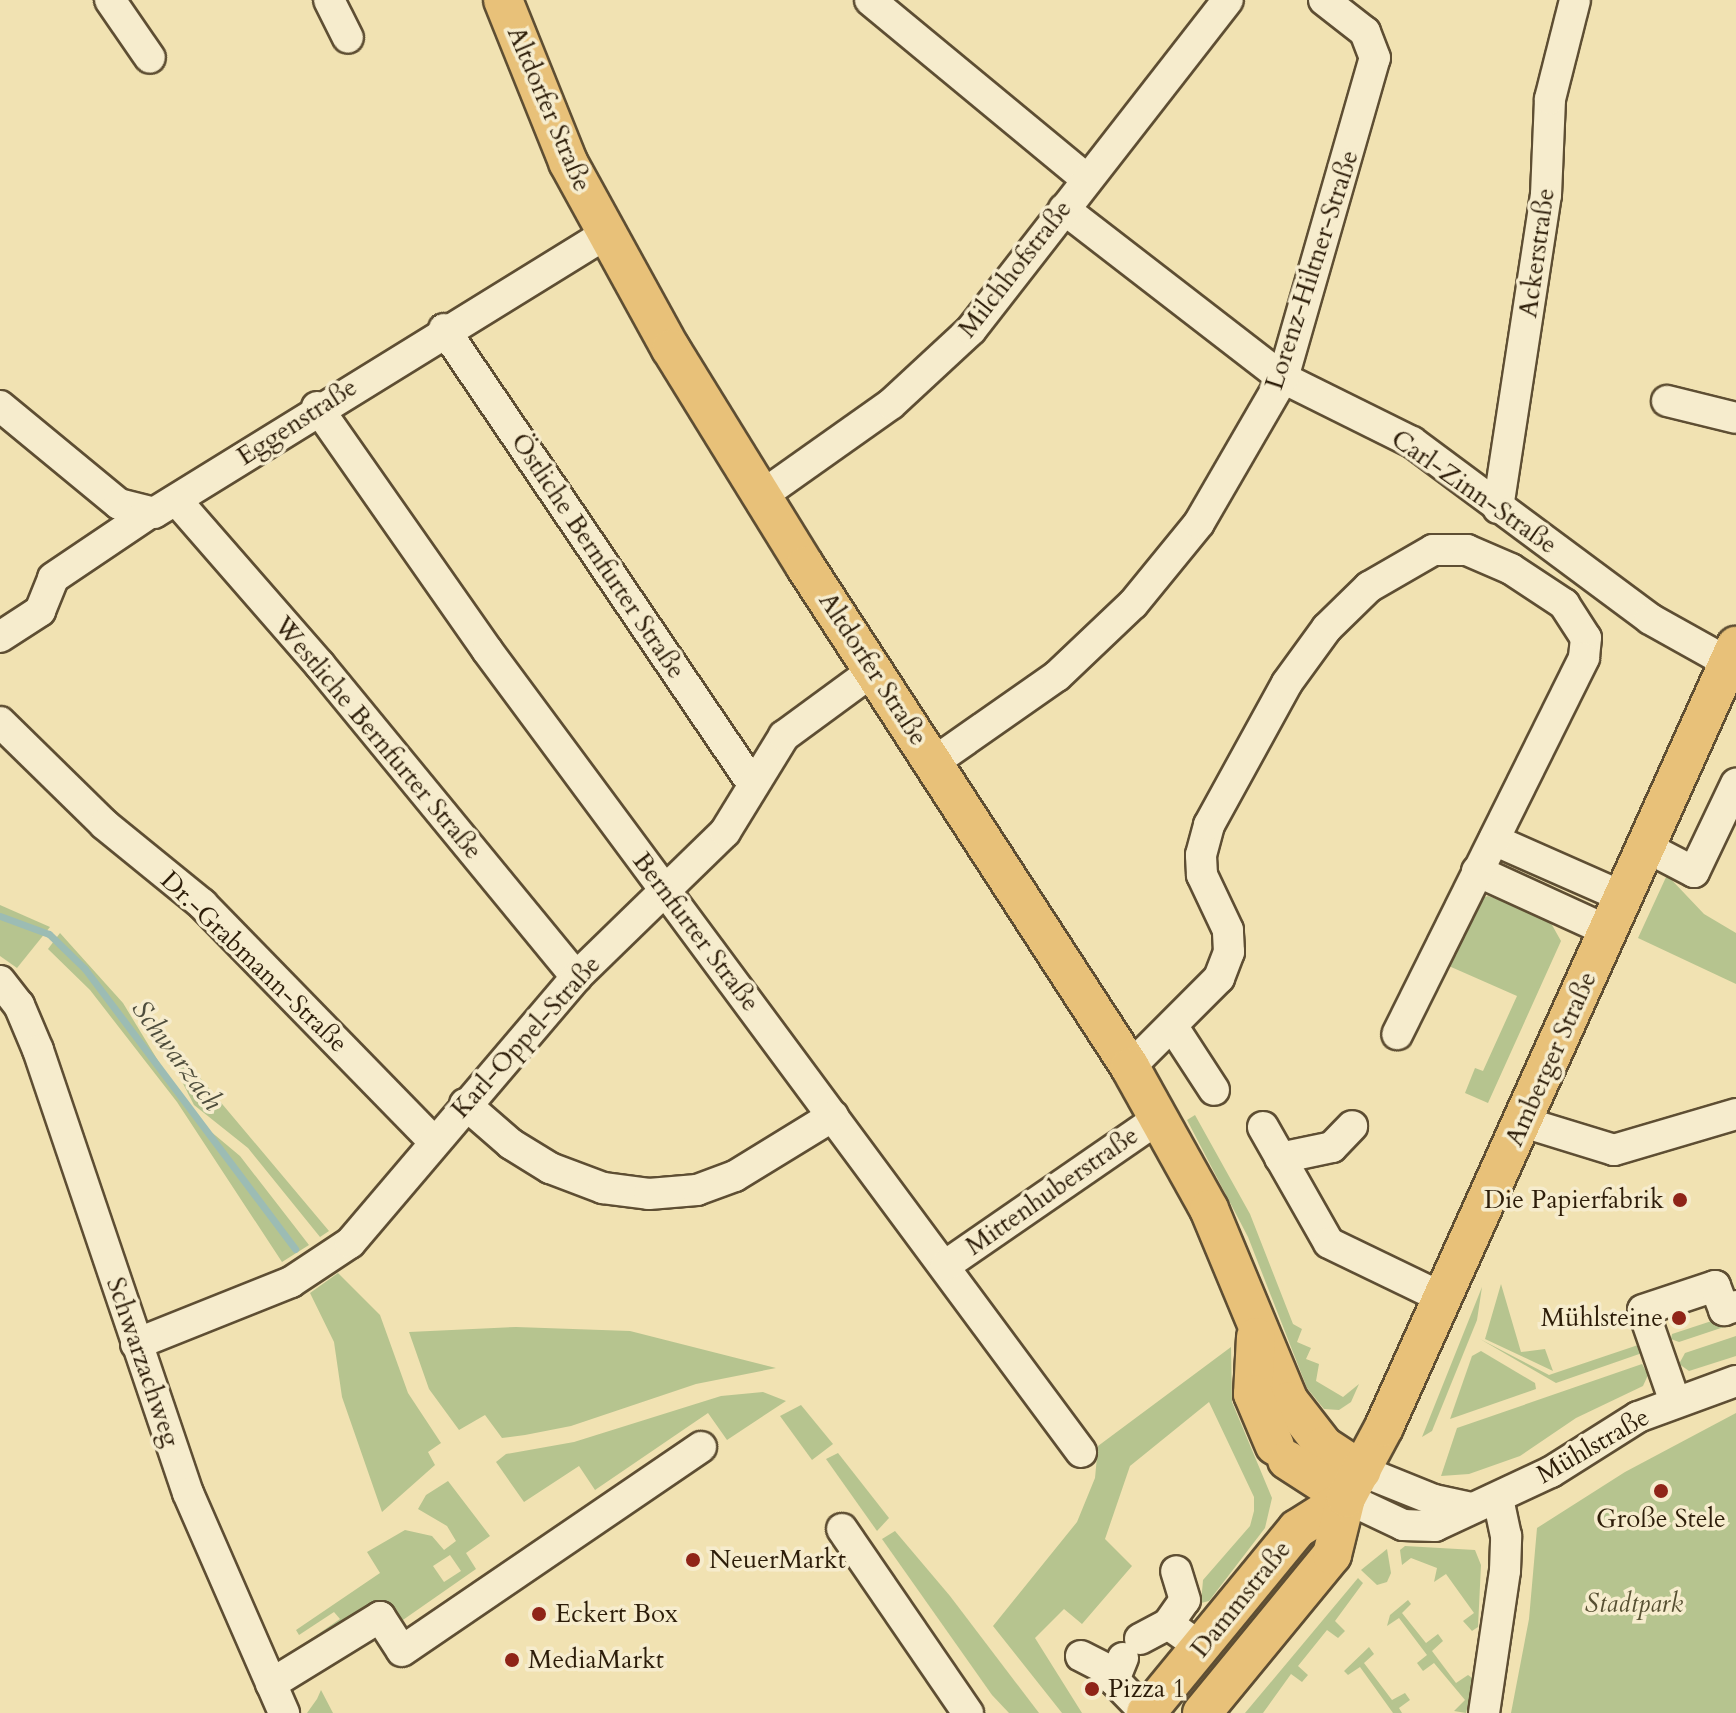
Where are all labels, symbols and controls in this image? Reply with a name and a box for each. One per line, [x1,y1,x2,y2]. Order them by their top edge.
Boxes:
street label: Altdorfer Straße [500,22,598,196]
street label: Lorenz-Hiltner-Straße [1259,146,1365,394]
street label: Ackerstraße [1512,186,1562,320]
street label: Milchhofstraße [952,194,1078,344]
street label: Eggenstraße [231,372,363,472]
street label: Carl-Zinn-Straße [1385,423,1563,561]
street label: Östliche Bernfurter Straße [504,427,692,685]
street label: Altdorfer Straße [812,587,934,751]
street label: Westliche Bernfurter Straße [267,610,489,866]
street label: Bernfurter Straße [626,846,766,1018]
street label: Dr.-Grabmann-Straße [154,865,354,1059]
street label: Karl-Oppel-Straße [445,949,607,1125]
street label: Amberger Straße [1499,967,1603,1151]
water label: Schwarzach [124,993,230,1117]
street label: Mittenhuberstraße [960,1120,1144,1262]
place label: Die Papierfabrik [1484,1184,1664,1216]
marker: Die Papierfabrik [1671,1191,1689,1209]
street label: Schwarzachweg [99,1273,187,1451]
place label: Mühlsteine [1541,1302,1663,1334]
marker: Mühlsteine [1670,1309,1688,1327]
street label: Mühlstraße [1531,1401,1655,1491]
marker: Große Stele [1652,1482,1670,1500]
place label: Große Stele [1596,1503,1726,1535]
street label: Dammstraße [1184,1534,1298,1664]
place label: NeuerMarkt [709,1544,846,1576]
marker: NeuerMarkt [684,1551,702,1569]
park label: Stadtpark [1585,1588,1683,1620]
place label: Eckert Box [555,1598,678,1630]
marker: Eckert Box [530,1605,548,1623]
place label: MediaMarkt [528,1644,664,1676]
marker: MediaMarkt [503,1651,521,1669]
place label: Pizza 1 [1108,1673,1185,1705]
marker: Pizza 1 [1083,1680,1101,1698]

